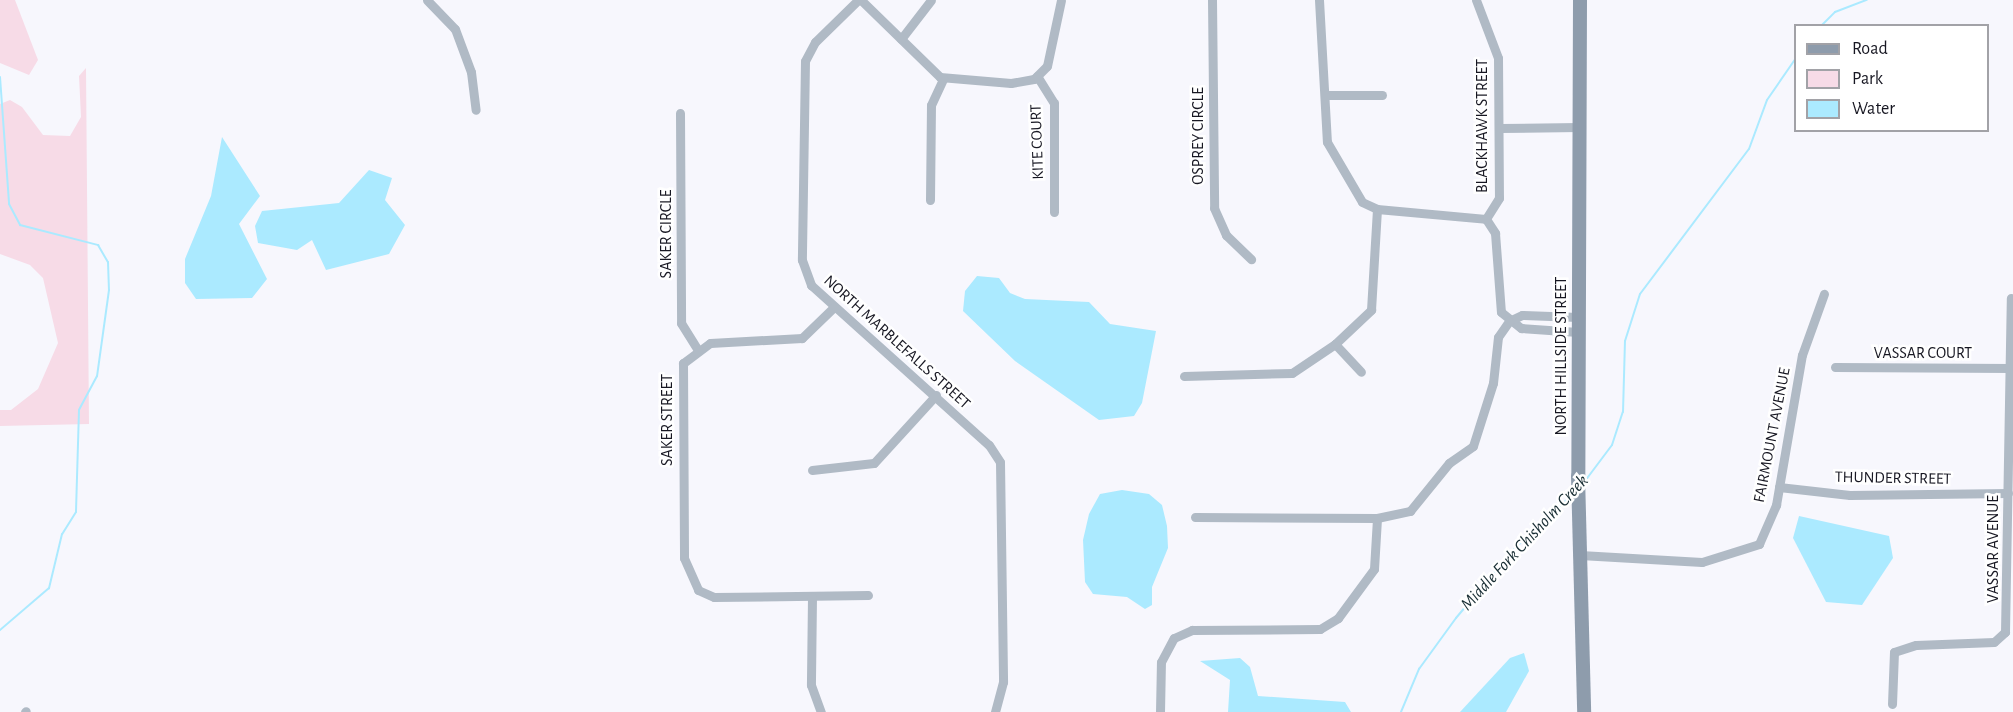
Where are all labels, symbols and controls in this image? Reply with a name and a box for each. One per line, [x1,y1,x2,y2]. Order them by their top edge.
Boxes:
legend [1794,24,1989,132]
text: Road [1852,40,1888,58]
street label: BLACKHAWK STREET [1472,59,1492,193]
text: Park [1852,70,1883,88]
street label: OSPREY CIRCLE [1188,87,1208,185]
text: Water [1852,100,1895,118]
street label: KITE COURT [1026,104,1048,180]
street label: SAKER CIRCLE [656,190,676,278]
street label: NORTH MARBLEFALLS STREET [820,271,974,413]
street label: NORTH HILLSIDE STREET [1551,277,1571,435]
street label: VASSAR COURT [1874,343,1972,363]
street label: FAIRMOUNT AVENUE [1749,366,1795,504]
street label: SAKER STREET [657,374,677,466]
street label: THUNDER STREET [1835,467,1951,489]
water label: Middle Fork Chisholm Creek [1457,471,1593,615]
street label: VASSAR AVENUE [1983,495,2003,603]

